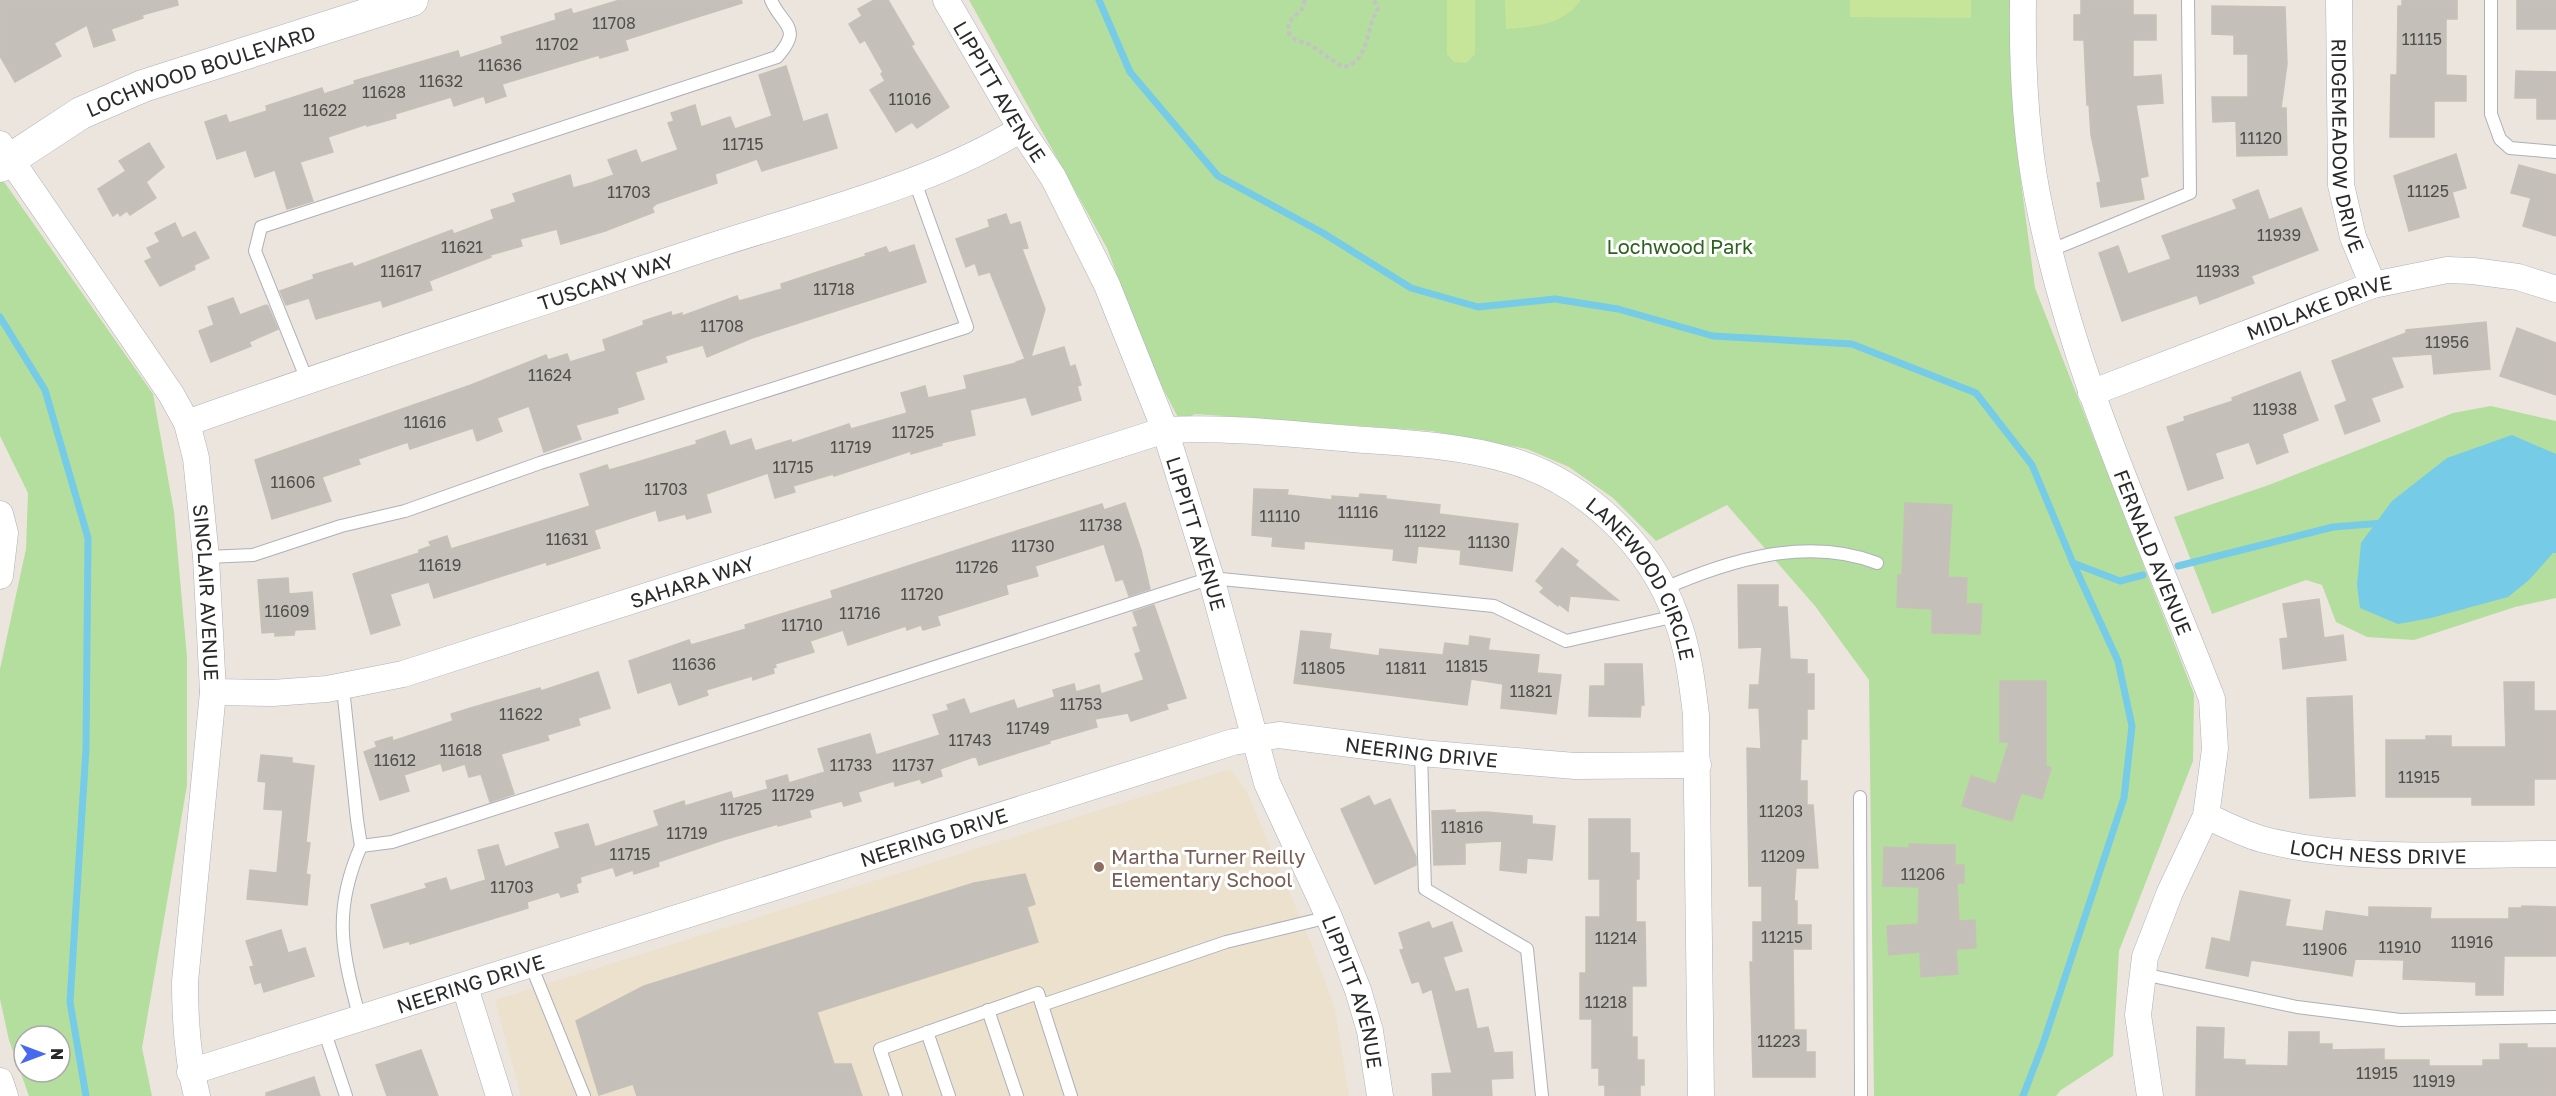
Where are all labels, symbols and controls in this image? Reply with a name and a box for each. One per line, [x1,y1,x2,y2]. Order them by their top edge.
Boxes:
house number: 11708 [592,13,636,33]
street label: LIPPITT AVENUE [949,16,1051,166]
street label: LOCHWOOD BOULEVARD [82,20,318,121]
house number: 11115 [2402,29,2442,49]
house number: 11702 [535,34,579,54]
street label: RIDGEMEADOW DRIVE [2327,38,2370,256]
house number: 11636 [478,55,522,75]
house number: 11632 [419,71,463,91]
house number: 11628 [362,82,406,102]
house number: 11016 [889,89,931,109]
house number: 11622 [303,100,347,120]
house number: 11120 [2240,128,2282,148]
house number: 11715 [722,134,764,154]
house number: 11125 [2407,181,2449,201]
house number: 11703 [607,182,651,202]
house number: 11939 [2257,225,2301,245]
park label: Lochwood Park [1607,234,1753,258]
house number: 11621 [441,237,483,257]
street label: TUSCANY WAY [535,247,677,315]
house number: 11617 [380,261,422,281]
house number: 11933 [2196,261,2240,281]
street label: MIDLAKE DRIVE [2243,270,2394,344]
house number: 11718 [813,279,855,299]
house number: 11708 [700,316,744,336]
house number: 11956 [2425,332,2469,352]
house number: 11624 [528,365,572,385]
house number: 11938 [2253,399,2297,419]
house number: 11616 [404,412,446,432]
house number: 11725 [892,422,934,442]
house number: 11719 [830,437,872,457]
street label: LIPPITT AVENUE [1162,453,1231,613]
house number: 11715 [772,457,814,477]
street label: FERNALD AVENUE [2109,466,2197,638]
house number: 11606 [271,472,315,492]
house number: 11703 [644,479,688,499]
street label: LANEWOOD CIRCLE [1582,492,1700,662]
house number: 11116 [1338,502,1378,522]
street label: SINCLAIR AVENUE [189,503,224,682]
house number: 11110 [1260,506,1300,526]
house number: 11738 [1079,515,1123,535]
house number: 11122 [1404,521,1446,541]
house number: 11631 [546,529,588,549]
house number: 11130 [1468,532,1510,552]
house number: 11730 [1011,536,1055,556]
street label: SAHARA WAY [627,550,757,613]
house number: 11619 [419,555,461,575]
house number: 11726 [956,557,998,577]
house number: 11720 [900,584,944,604]
house number: 11609 [265,601,309,621]
house number: 11716 [839,603,881,623]
house number: 11710 [781,615,823,635]
house number: 11636 [672,654,716,674]
house number: 11815 [1446,656,1488,676]
house number: 11805 [1301,658,1345,678]
house number: 11811 [1386,658,1427,678]
house number: 11821 [1510,681,1552,701]
house number: 11753 [1060,694,1102,714]
house number: 11622 [499,704,543,724]
house number: 11749 [1006,718,1050,738]
house number: 11743 [948,730,992,750]
street label: NEERING DRIVE [1344,732,1499,771]
house number: 11618 [440,740,482,760]
house number: 11612 [374,750,416,770]
house number: 11733 [830,755,872,775]
house number: 11737 [892,755,934,775]
house number: 11915 [2398,767,2440,787]
house number: 11729 [772,785,814,805]
house number: 11725 [720,799,762,819]
house number: 11203 [1759,801,1803,821]
street label: NEERING DRIVE [857,802,1010,871]
house number: 11816 [1441,817,1483,837]
house number: 11719 [666,823,708,843]
street label: LOCH NESS DRIVE [2288,834,2467,868]
house number: 11715 [609,844,651,864]
place label: Martha Turner Reilly Elementary School [1111,844,1305,891]
house number: 11209 [1761,846,1805,866]
marker: Martha Turner Reilly Elementary School [1092,860,1106,874]
house number: 11206 [1901,864,1945,884]
house number: 11703 [490,877,534,897]
street label: LIPPITT AVENUE [1317,912,1388,1070]
house number: 11215 [1761,927,1803,947]
house number: 11214 [1595,928,1637,948]
house number: 11916 [2451,932,2493,952]
house number: 11910 [2379,937,2421,957]
house number: 11906 [2303,939,2347,959]
street label: NEERING DRIVE [394,949,547,1018]
house number: 11218 [1585,992,1627,1012]
north arrow [12,1024,72,1084]
house number: 11223 [1757,1031,1801,1051]
text: N [47,1048,67,1060]
house number: 11915 [2356,1063,2398,1083]
house number: 11919 [2413,1071,2455,1091]

